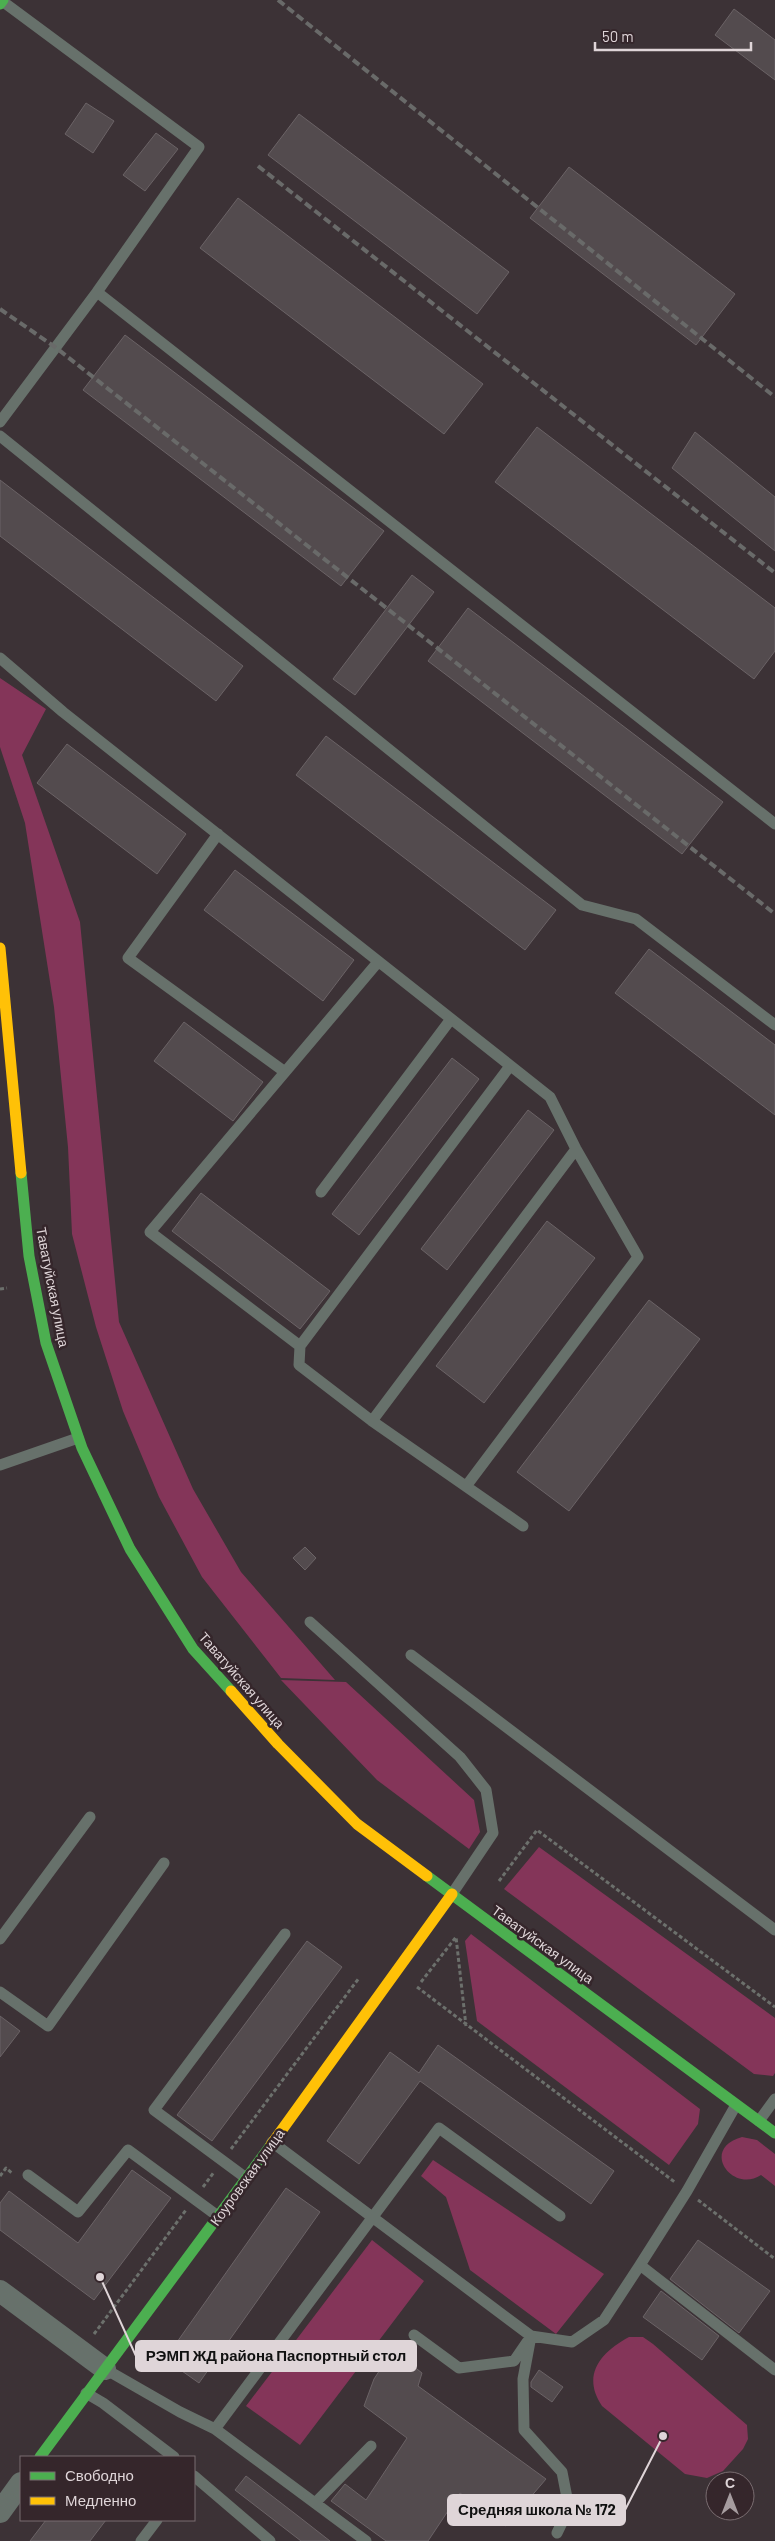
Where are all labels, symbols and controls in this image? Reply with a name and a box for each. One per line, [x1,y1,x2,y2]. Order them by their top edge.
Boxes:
scale bar [595,20,751,52]
text: 50 m [602,27,634,45]
street label: Таватуйская улица [33,1226,73,1349]
street label: Таватуйская улица [196,1628,289,1732]
street label: Таватуйская улица [489,1901,597,1987]
street label: Коуровская улица [206,2125,288,2229]
callout: РЭМП ЖД района Паспортный стол [136,2341,416,2371]
text: РЭМП ЖД района Паспортный стол [146,2346,406,2364]
legend [20,2456,195,2521]
text: Свободно [65,2466,134,2484]
north arrow [705,2471,755,2521]
text: С [725,2474,735,2491]
text: Медленно [65,2491,136,2509]
callout: Средняя школа № 172 [448,2495,625,2525]
text: Средняя школа № 172 [458,2500,616,2518]

